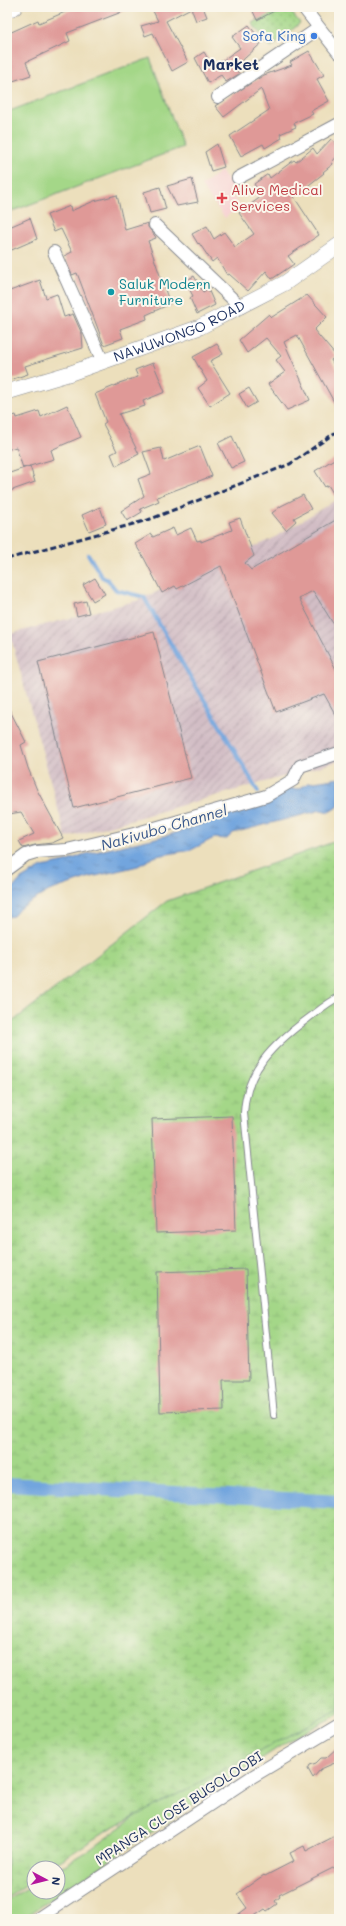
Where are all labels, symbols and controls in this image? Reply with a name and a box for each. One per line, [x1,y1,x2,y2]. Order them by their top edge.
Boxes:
place label: Sofa King [243,26,306,45]
marker: Sofa King [309,31,319,41]
district label: Market [203,53,259,74]
place label: Alive Medical Services [231,180,323,215]
marker: Alive Medical Services [216,192,228,204]
place label: Saluk Modern Furniture [119,274,210,309]
marker: Saluk Modern Furniture [106,287,116,297]
street label: NAWUWONGO ROAD [111,295,248,366]
water label: Nakivubo Channel [98,799,229,855]
street label: MPANGA CLOSE BUGOLOOBI [91,1746,266,1869]
north arrow [26,1860,66,1900]
text: N [48,1876,64,1886]

